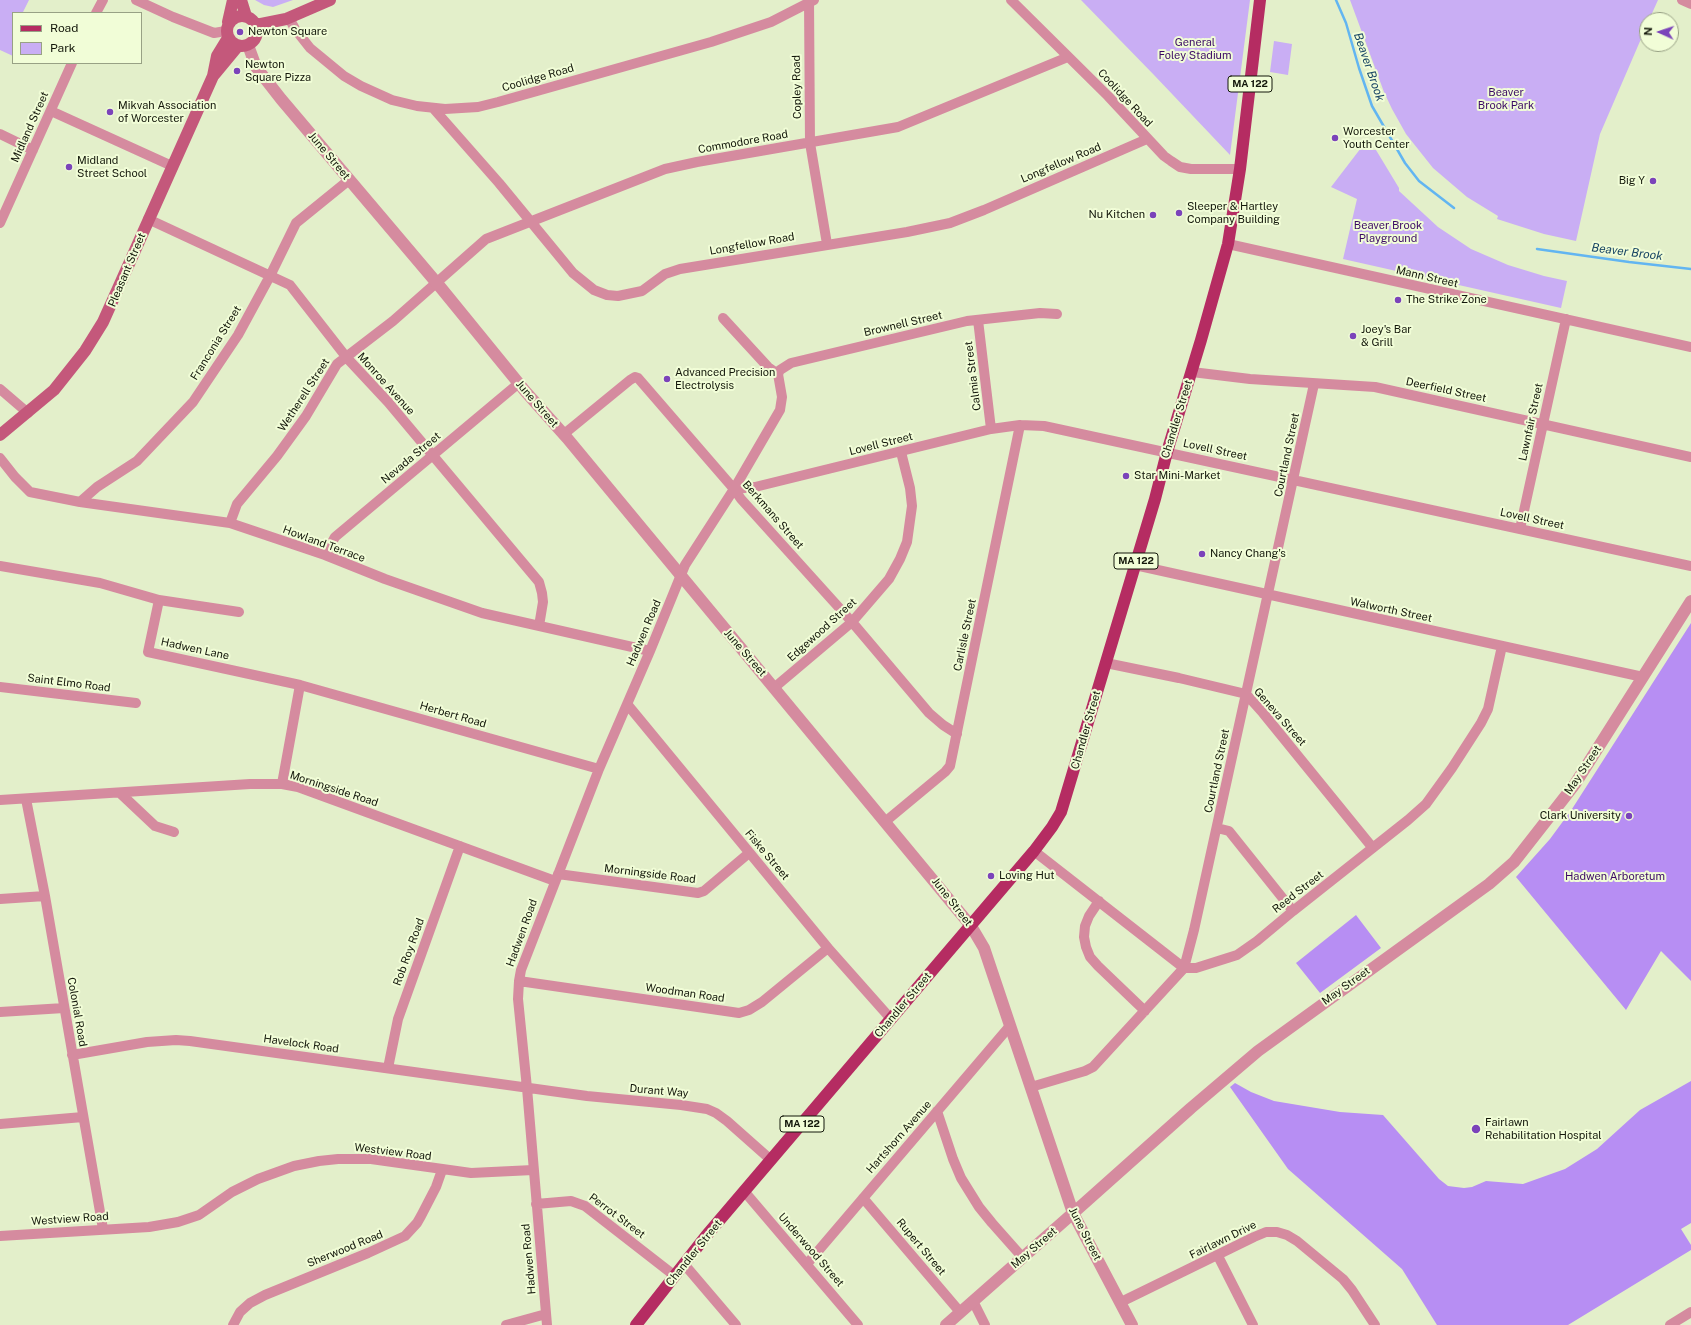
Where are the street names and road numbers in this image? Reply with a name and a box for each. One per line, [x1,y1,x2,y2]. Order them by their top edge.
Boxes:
street label: Copley Road [790,55,804,119]
street label: Coolidge Road [501,61,575,95]
street label: Coolidge Road [1095,66,1155,130]
road number: MA 122 [1228,76,1272,92]
street label: Midland Street [8,90,52,164]
street label: Commodore Road [697,128,789,156]
street label: June Street [305,129,353,183]
street label: Longfellow Road [1019,140,1103,186]
street label: Longfellow Road [709,230,795,258]
street label: Pleasant Street [105,231,149,309]
street label: Mann Street [1395,263,1459,291]
street label: Franconia Street [188,303,244,383]
street label: Brownell Street [862,309,944,339]
street label: Calmia Street [962,340,984,412]
street label: Monroe Avenue [355,350,417,418]
street label: Wetherell Street [275,356,333,434]
street label: Deerfield Street [1405,375,1487,405]
street label: June Street [513,378,561,430]
street label: Chandler Street [1159,378,1195,460]
street label: Lawnfair Street [1516,382,1546,462]
street label: Courtland Street [1272,412,1302,498]
street label: Nevada Street [379,429,443,487]
street label: Lovell Street [848,430,914,458]
street label: Lovell Street [1182,437,1248,463]
street label: Berkmans Street [740,478,806,552]
street label: Lovell Street [1499,506,1565,532]
street label: Howland Terrace [281,523,367,565]
road number: MA 122 [1114,553,1158,569]
street label: Walworth Street [1349,595,1433,625]
street label: Edgewood Street [785,596,859,664]
street label: Hadwen Road [624,598,664,668]
street label: Carlisle Street [951,598,979,672]
street label: June Street [721,627,769,679]
street label: Hadwen Lane [160,635,230,663]
street label: Saint Elmo Road [27,671,111,695]
street label: Geneva Street [1251,685,1309,749]
street label: Chandler Street [1068,689,1104,771]
street label: Herbert Road [418,699,488,731]
street label: Courtland Street [1202,728,1232,814]
street label: May Street [1562,743,1604,797]
street label: Morningside Road [288,768,380,810]
street label: Fiske Street [742,827,792,883]
street label: Morningside Road [603,862,697,886]
street label: Reed Street [1270,868,1326,916]
street label: June Street [929,875,975,929]
street label: Hadwen Road [504,897,540,969]
street label: Rob Roy Road [391,917,427,987]
street label: May Street [1319,964,1373,1008]
street label: Chandler Street [872,970,934,1040]
street label: Colonial Road [64,976,90,1048]
street label: Woodman Road [645,981,725,1005]
street label: Havelock Road [262,1032,340,1056]
street label: Durant Way [629,1082,689,1100]
street label: Hartshorn Avenue [864,1098,934,1176]
road number: MA 122 [780,1116,824,1132]
street label: Westview Road [354,1141,432,1163]
street label: Perrot Street [586,1191,648,1241]
street label: June Street [1066,1205,1104,1263]
street label: Westview Road [31,1210,109,1228]
street label: Underwood Street [775,1210,847,1290]
street label: Rupert Street [894,1216,948,1278]
street label: Chandler Street [663,1217,725,1289]
street label: Fairlawn Drive [1187,1218,1259,1262]
street label: Hadwen Road [519,1223,539,1295]
street label: May Street [1008,1225,1060,1271]
street label: Sherwood Road [305,1228,385,1270]

